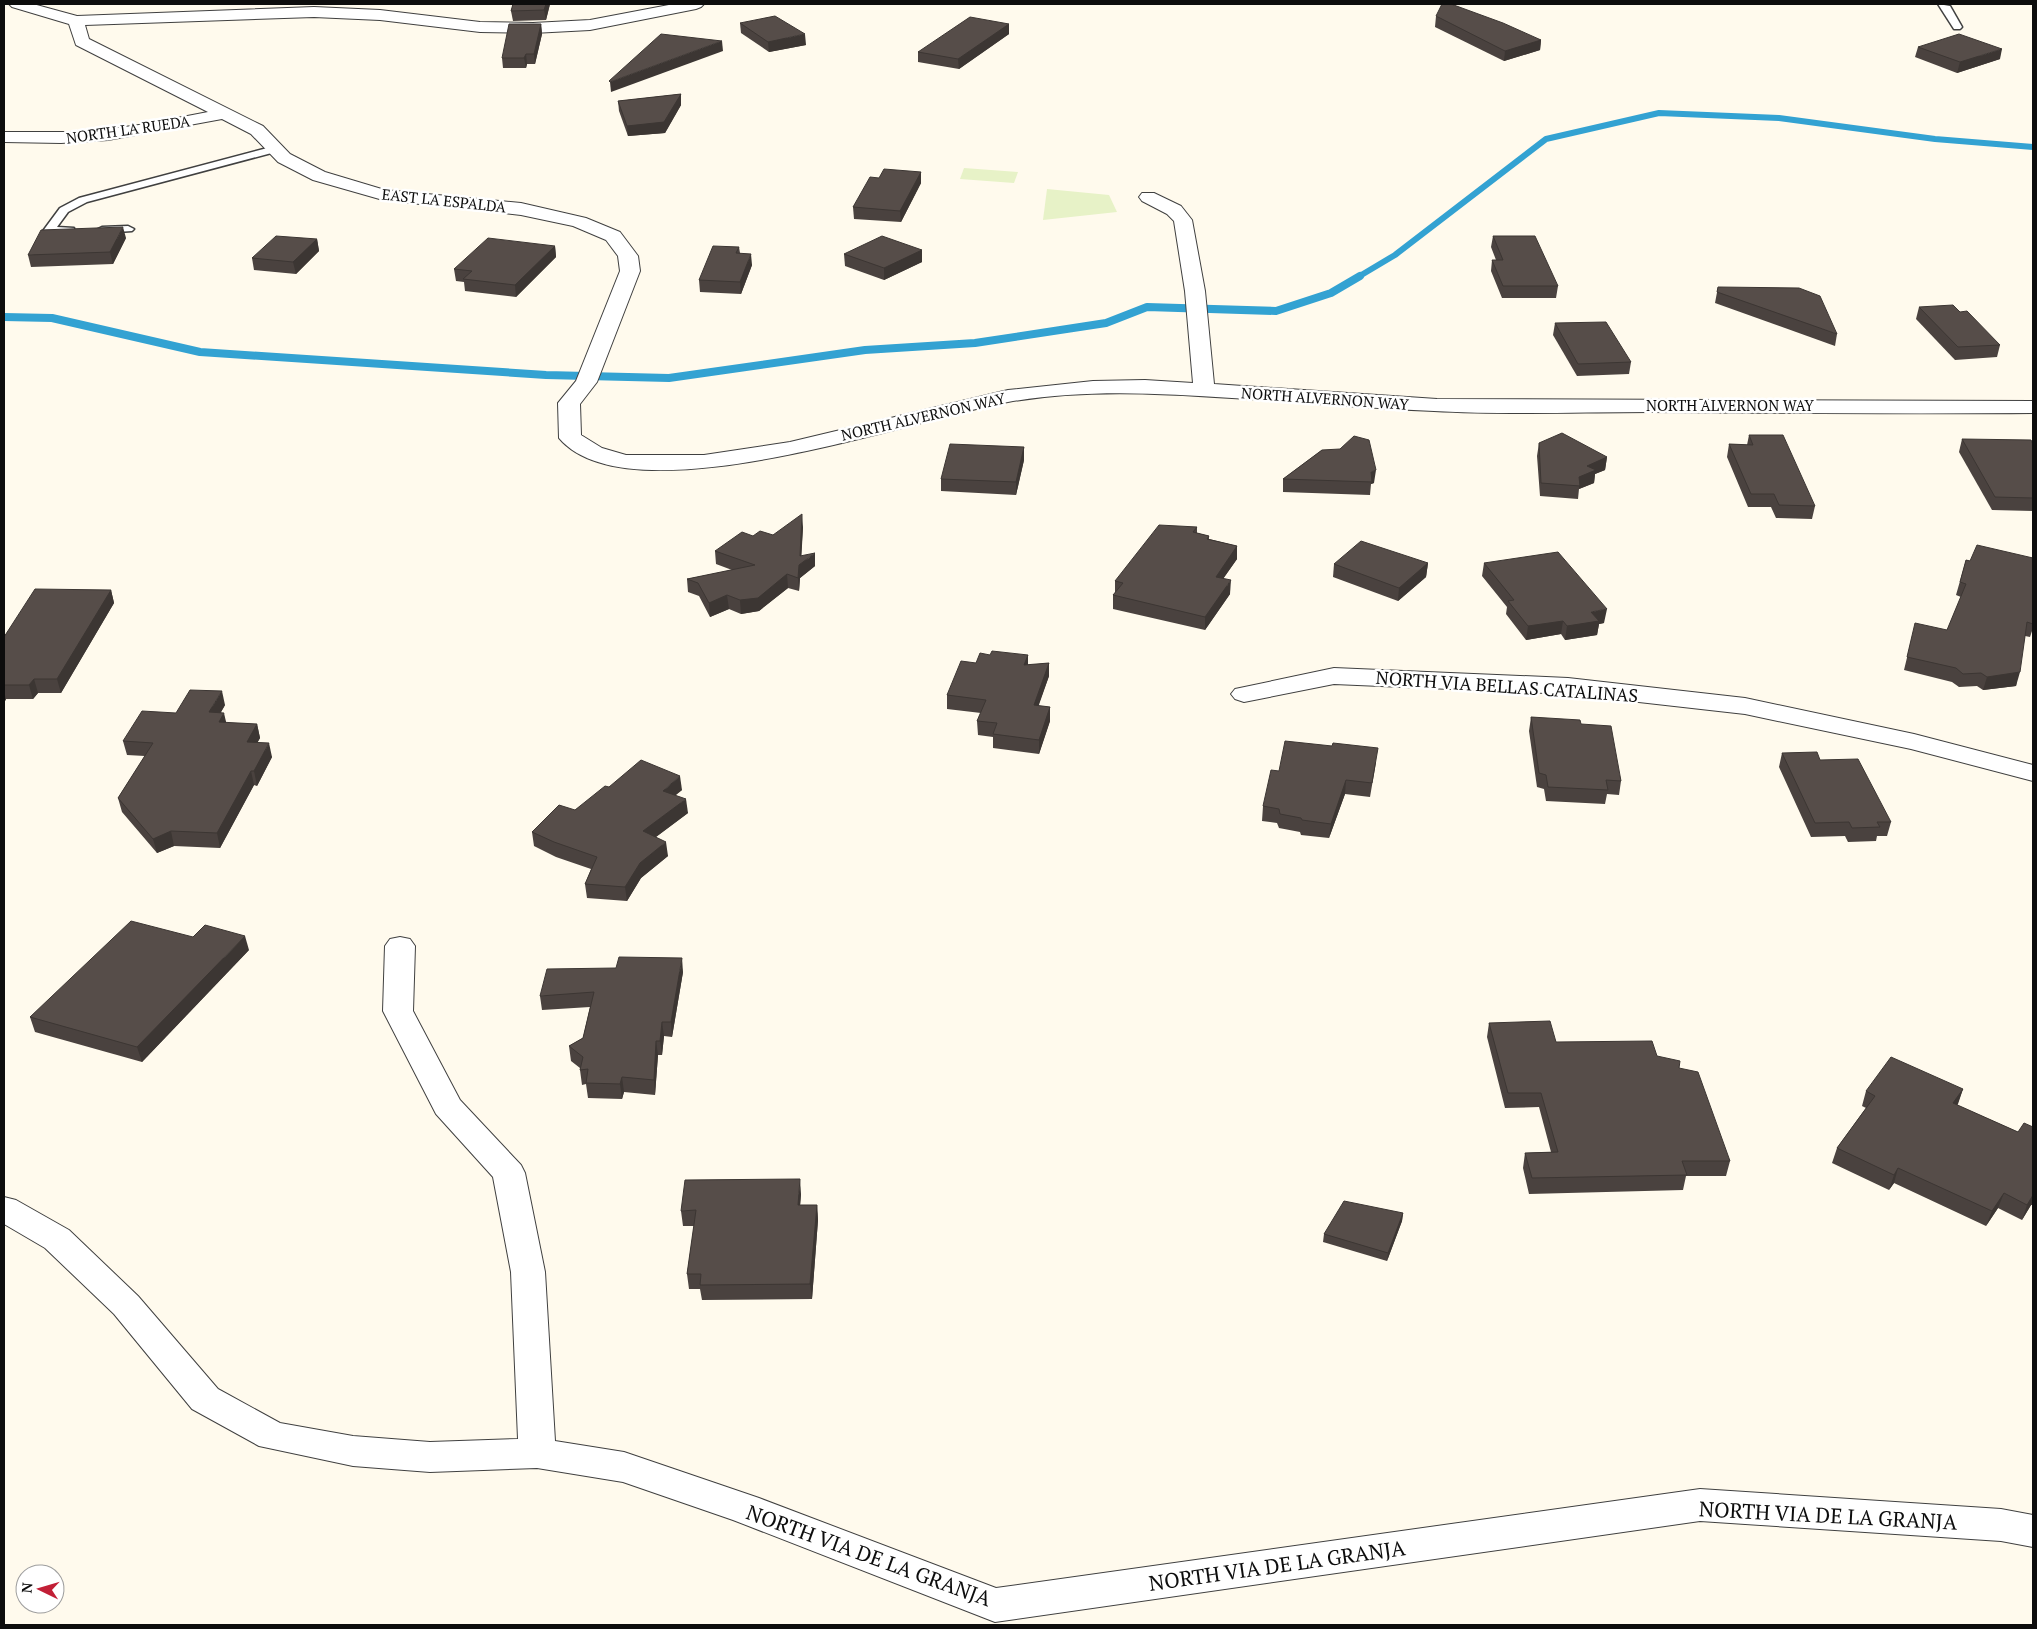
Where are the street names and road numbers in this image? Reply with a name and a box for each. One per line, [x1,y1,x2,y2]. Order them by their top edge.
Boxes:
street label: NORTH LA RUEDA [65,110,192,148]
street label: EAST LA ESPALDA [381,184,508,217]
street label: NORTH ALVERNON WAY [1241,382,1410,414]
street label: NORTH ALVERNON WAY [839,387,1007,445]
street label: NORTH ALVERNON WAY [1646,395,1814,415]
street label: NORTH VIA BELLAS CATALINAS [1375,665,1639,707]
street label: NORTH VIA DE LA GRANJA [1698,1494,1959,1536]
street label: NORTH VIA DE LA GRANJA [743,1498,996,1613]
street label: NORTH VIA DE LA GRANJA [1147,1533,1408,1597]

